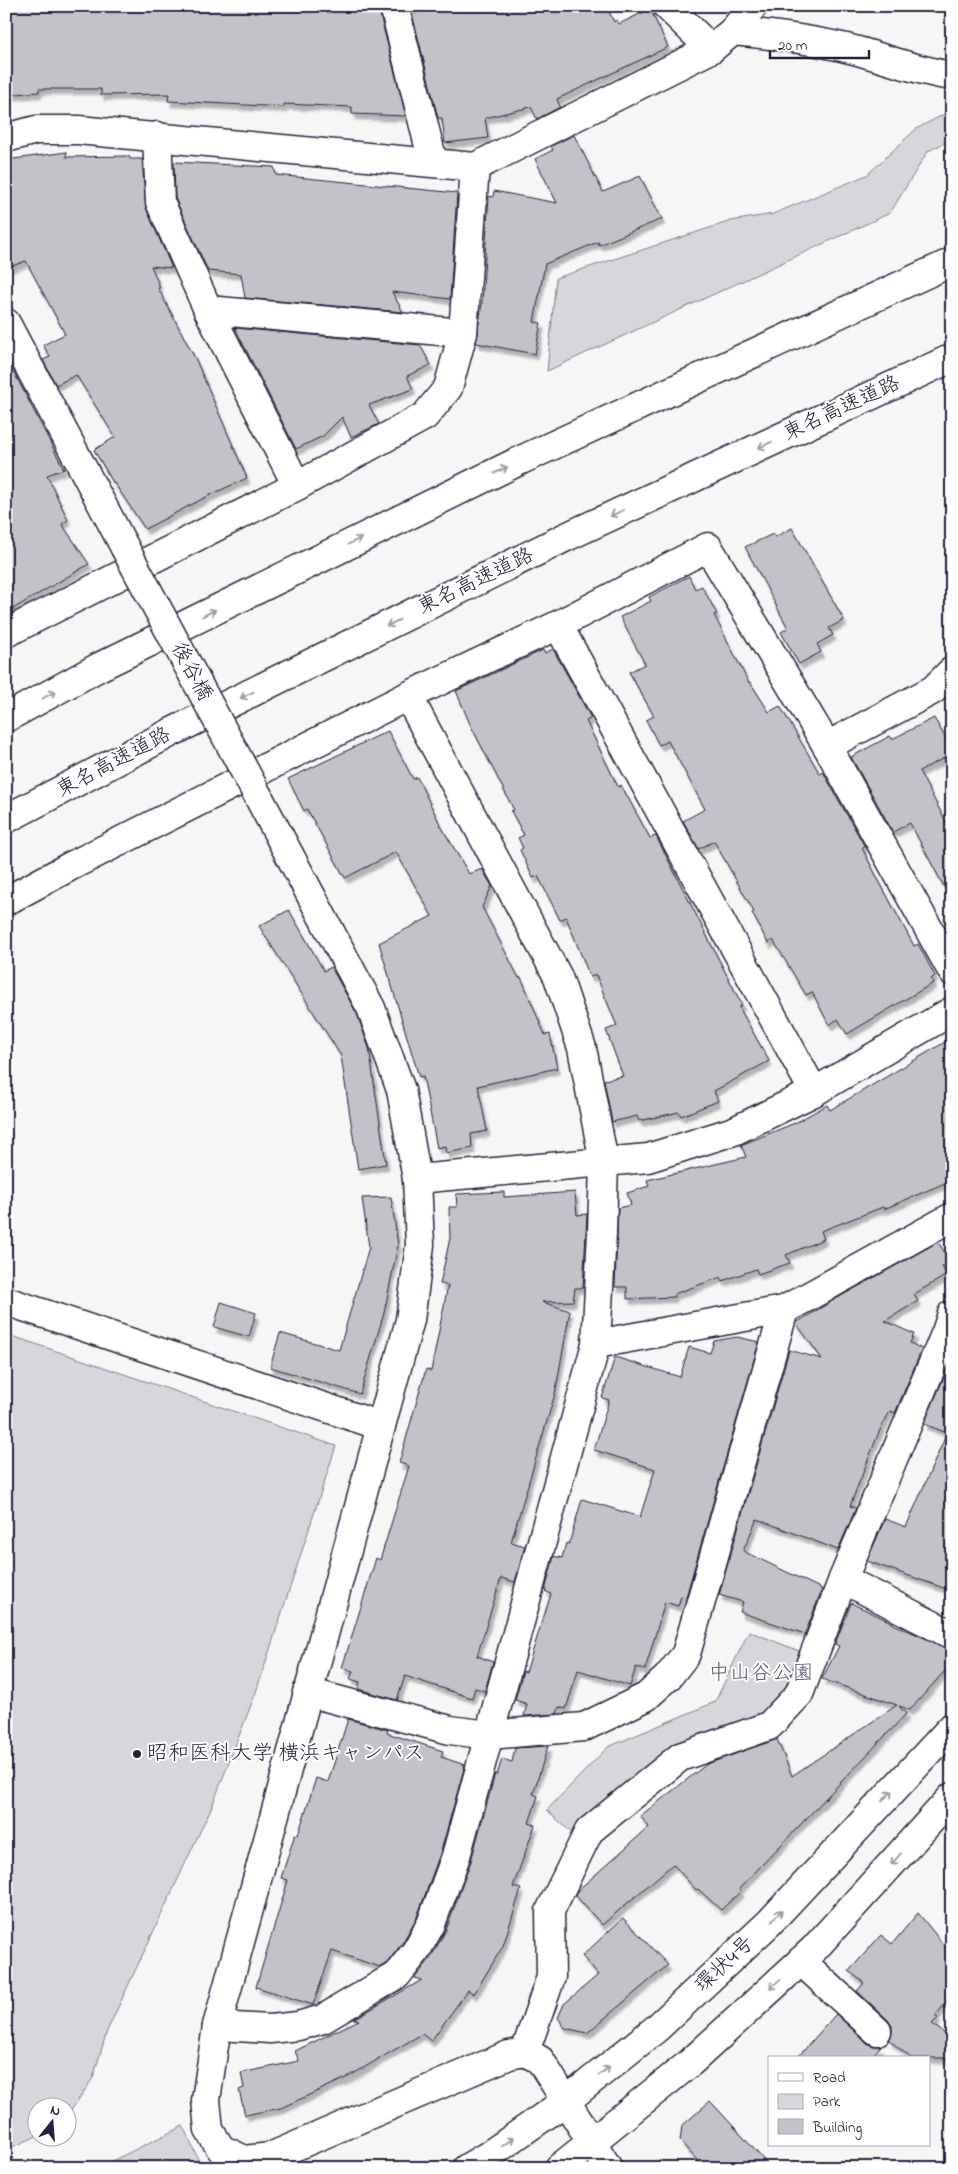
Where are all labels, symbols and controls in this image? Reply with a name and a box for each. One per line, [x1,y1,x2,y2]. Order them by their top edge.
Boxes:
scale bar [770,28,869,60]
text: 20 m [778,35,808,57]
street label: 東名高速道路 [779,369,905,449]
one-way arrow [758,440,773,450]
one-way arrow [493,465,508,474]
one-way arrow [610,509,625,519]
one-way arrow [347,536,362,546]
street label: 東名高速道路 [413,541,539,623]
one-way arrow [201,608,216,617]
one-way arrow [386,619,401,628]
street label: 後谷橋 [163,637,219,707]
one-way arrow [41,689,55,699]
one-way arrow [240,691,255,700]
street label: 東名高速道路 [51,720,177,806]
park label: 中山谷公園 [709,1659,814,1689]
place label: 昭和医科大学 横浜キャンパス [147,1739,424,1769]
marker: 昭和医科大学 横浜キャンパス [131,1748,143,1760]
one-way arrow [881,1790,893,1803]
one-way arrow [890,1852,901,1865]
one-way arrow [771,1909,783,1922]
street label: 環状4号 [689,1930,761,2000]
one-way arrow [769,1978,782,1990]
legend [768,2056,930,2146]
one-way arrow [597,2065,610,2076]
text: Road [813,2067,846,2089]
text: Park [813,2091,841,2113]
north arrow [28,2096,78,2146]
text: N [48,2100,63,2122]
text: Building [812,2117,862,2140]
one-way arrow [501,2137,515,2147]

